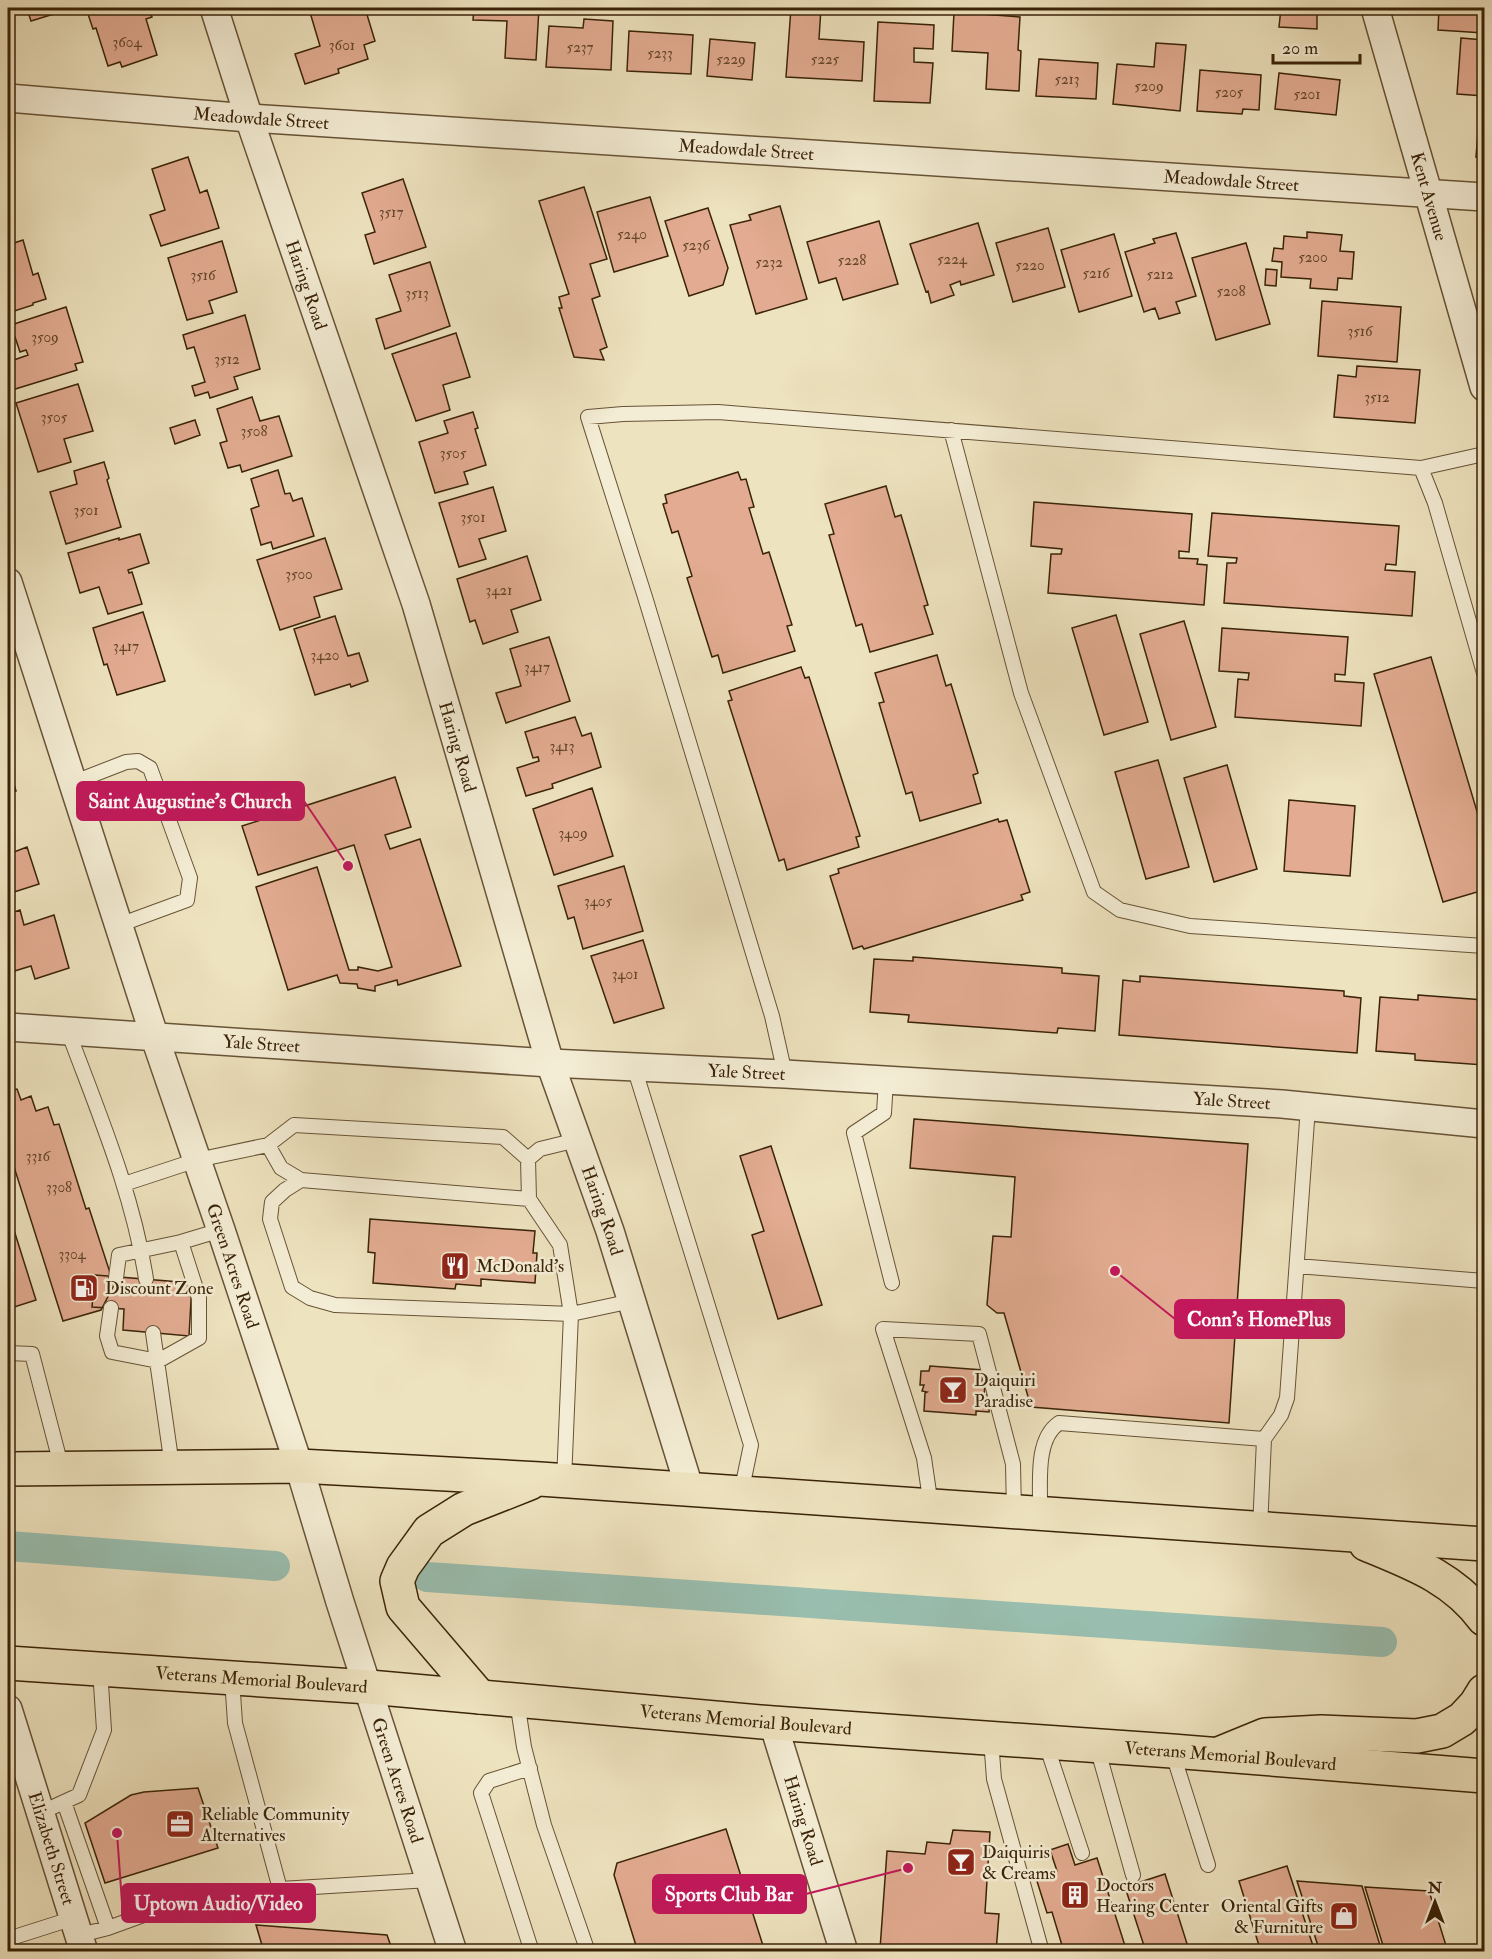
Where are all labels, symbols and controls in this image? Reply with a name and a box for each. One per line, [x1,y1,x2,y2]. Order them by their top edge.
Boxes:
scale bar [1273,27,1360,65]
house number: 3604 [112,33,142,52]
house number: 3601 [329,36,355,55]
text: 20 m [1282,37,1318,60]
house number: 5237 [567,38,594,57]
house number: 5233 [647,44,673,63]
house number: 5229 [716,50,746,69]
house number: 5225 [811,50,840,69]
house number: 5213 [1054,70,1080,89]
house number: 5209 [1134,77,1164,96]
house number: 5205 [1215,83,1244,102]
house number: 5201 [1293,85,1321,104]
street label: Meadowdale Street [192,102,330,135]
street label: Meadowdale Street [678,134,815,166]
street label: Kent Avenue [1406,150,1453,244]
street label: Meadowdale Street [1163,165,1300,197]
house number: 3517 [379,203,403,222]
house number: 5240 [617,225,647,244]
house number: 5236 [682,236,711,255]
street label: Haring Road [280,237,332,333]
house number: 5200 [1298,248,1328,267]
house number: 5224 [937,250,968,269]
house number: 5228 [838,251,866,270]
house number: 5232 [755,253,783,272]
house number: 5220 [1015,256,1045,275]
house number: 5216 [1083,264,1111,283]
house number: 5212 [1146,265,1174,284]
house number: 3516 [190,266,217,285]
house number: 5208 [1217,282,1245,301]
house number: 3513 [405,284,429,303]
house number: 3516 [1347,322,1374,341]
house number: 3509 [31,328,59,347]
house number: 3512 [214,350,240,369]
house number: 3512 [1364,388,1390,407]
house number: 3505 [41,408,68,427]
house number: 3508 [241,422,267,441]
house number: 3505 [440,444,467,463]
house number: 3501 [73,501,99,520]
house number: 3501 [460,508,486,527]
house number: 3500 [285,565,313,584]
house number: 3421 [486,581,512,600]
house number: 3417 [113,637,139,656]
house number: 3420 [310,646,340,665]
house number: 3417 [524,658,550,677]
street label: Haring Road [434,699,482,795]
house number: 3413 [550,737,574,756]
callout: Saint Augustine's Church [77,782,304,820]
text: Saint Augustine's Church [88,789,292,815]
house number: 3409 [558,824,588,843]
house number: 3405 [584,892,612,911]
house number: 3401 [612,965,638,984]
street label: Yale Street [222,1030,301,1058]
street label: Yale Street [707,1059,786,1086]
street label: Yale Street [1192,1087,1271,1115]
house number: 3316 [26,1147,52,1166]
street label: Haring Road [576,1163,628,1258]
house number: 3308 [46,1178,72,1197]
street label: Green Acres Road [201,1200,264,1332]
house number: 3304 [58,1245,87,1264]
restaurant icon: McDonald's [439,1250,471,1282]
place label: McDonald's [476,1255,564,1278]
fuel station icon: Discount Zone [68,1272,100,1304]
place label: Discount Zone [105,1277,214,1300]
callout: Conn's HomePlus [1175,1300,1344,1338]
text: Conn's HomePlus [1187,1307,1331,1332]
place label: Daiquiri Paradise [974,1369,1036,1413]
bar icon: Daiquiri Paradise [937,1374,969,1406]
street label: Veterans Memorial Boulevard [155,1661,368,1698]
street label: Veterans Memorial Boulevard [639,1700,853,1740]
street label: Green Acres Road [367,1715,429,1846]
street label: Veterans Memorial Boulevard [1124,1736,1337,1776]
street label: Haring Road [778,1772,828,1868]
street label: Elizabeth Street [23,1789,80,1908]
place label: Reliable Community Alternatives [200,1803,350,1847]
office icon: Reliable Community Alternatives [164,1808,196,1840]
place label: Daiquiris & Creams [982,1841,1056,1885]
bar icon: Daiquiris & Creams [945,1846,977,1878]
north arrow [1405,1872,1465,1932]
place label: Doctors Hearing Center [1096,1874,1209,1918]
callout: Sports Club Bar [653,1875,806,1913]
text: N [1427,1878,1443,1898]
building icon: Doctors Hearing Center [1059,1879,1091,1911]
text: Sports Club Bar [665,1882,794,1908]
callout: Uptown Audio/Video [122,1884,315,1922]
text: Uptown Audio/Video [133,1891,303,1917]
place label: Oriental Gifts & Furniture [1221,1895,1323,1939]
shop icon: Oriental Gifts & Furniture [1328,1900,1360,1932]

